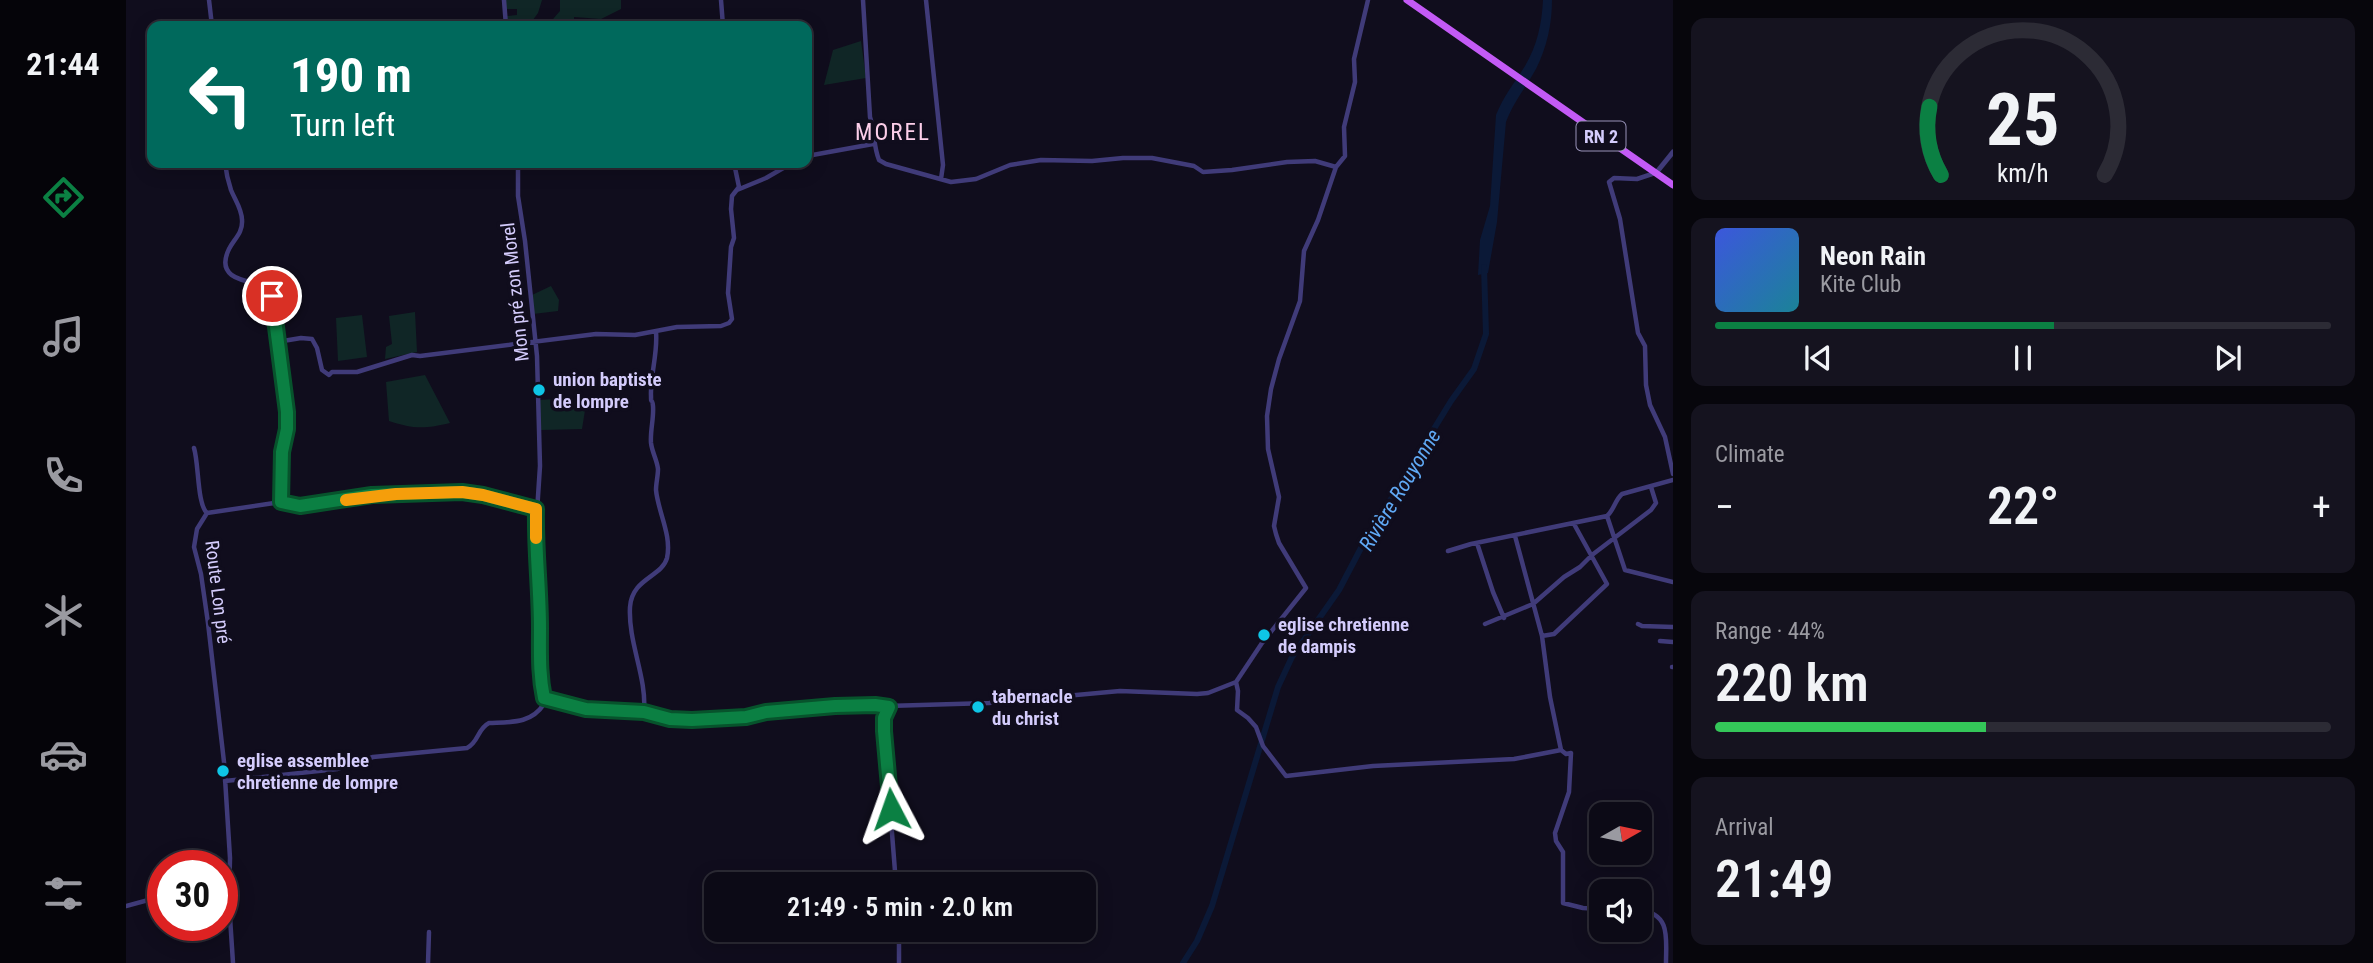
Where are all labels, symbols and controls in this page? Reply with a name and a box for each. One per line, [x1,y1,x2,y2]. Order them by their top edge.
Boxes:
text: 21:44 [26,45,100,83]
text: 190 m [290,47,412,104]
icon: left [175,49,266,140]
text: 25 [1986,77,2060,163]
text: Turn left [290,106,395,144]
district label: MOREL [855,119,931,146]
road number: RN 2 [1576,121,1626,150]
text: km/h [1997,159,2049,188]
icon: directions [39,173,88,222]
street label: Mon pré zon Morel [496,221,534,363]
text: Neon Rain [1820,241,1926,271]
pin [242,266,302,326]
text: Kite Club [1820,271,1901,298]
icon: arrive [253,277,291,315]
icon: music [39,312,88,361]
icon: previous [1799,339,1837,377]
icon: pause [2004,339,2042,377]
icon: next [2209,339,2247,377]
place label: union baptiste de lompre [553,368,662,413]
marker: union baptiste de lompre [531,382,547,398]
water label: Rivière Rouyonne [1354,425,1446,555]
text: Climate [1715,441,1785,468]
icon: phone [39,451,88,500]
text: 22° [1987,476,2059,537]
text: − [1715,485,1734,529]
text: + [2312,485,2331,529]
street label: Route Lon pré [200,539,236,645]
icon: climate [39,591,88,640]
place label: eglise chretienne de dampis [1278,613,1409,658]
text: Range · 44% [1715,618,1825,645]
marker: eglise chretienne de dampis [1256,627,1272,643]
text: 220 km [1715,653,1869,714]
place label: tabernacle du christ [992,685,1073,730]
marker: tabernacle du christ [970,699,986,715]
icon: car [39,730,88,779]
place label: eglise assemblee chretienne de lompre [237,749,398,794]
marker: eglise assemblee chretienne de lompre [215,763,231,779]
position arrow [854,772,928,846]
north arrow [1589,802,1652,864]
map controls [1589,802,1652,942]
text: Arrival [1715,814,1774,841]
text: 21:49 [1715,849,1833,910]
speed limit sign: 30 [147,850,238,941]
icon: filters [39,869,88,918]
button: sound [1589,879,1652,942]
text: 21:49 · 5 min · 2.0 km [787,892,1013,922]

